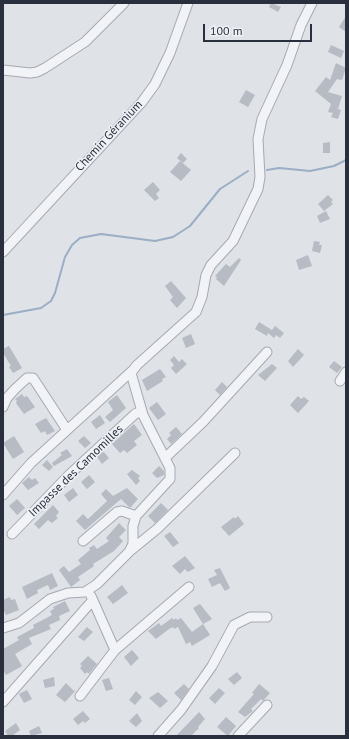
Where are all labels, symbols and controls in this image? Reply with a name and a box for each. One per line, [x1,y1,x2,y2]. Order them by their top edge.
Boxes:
scale bar [205,16,314,42]
text: 100 m [210,23,243,38]
street label: Chemin Géranium [72,98,146,174]
street label: Impasse des Camomilles [26,422,126,520]

